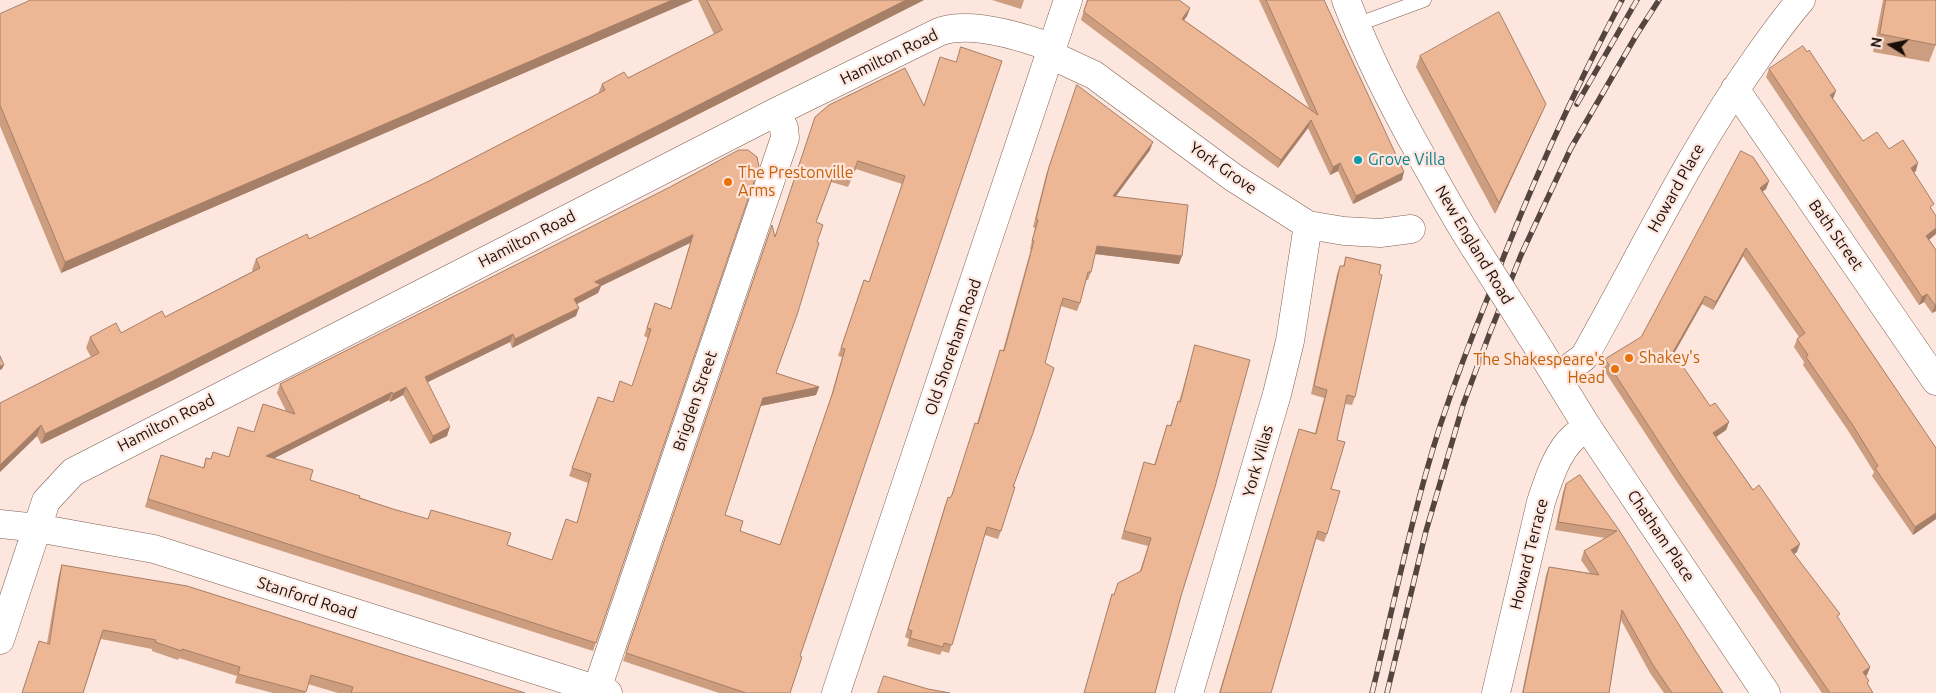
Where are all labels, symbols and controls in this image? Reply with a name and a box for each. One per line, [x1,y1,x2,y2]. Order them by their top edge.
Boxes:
north arrow [1866,20,1916,70]
street label: Hamilton Road [837,25,941,89]
text: N [1867,36,1885,49]
street label: York Grove [1185,138,1261,198]
street label: Howard Place [1644,140,1708,236]
place label: Grove Villa [1368,150,1445,170]
marker: Grove Villa [1352,154,1364,166]
place label: The Prestonville Arms [738,163,854,201]
marker: The Prestonville Arms [722,176,734,188]
street label: New England Road [1431,182,1517,308]
street label: Bath Street [1805,196,1867,274]
street label: Hamilton Road [475,206,579,272]
street label: Old Shoreham Road [921,276,985,418]
street label: Brigden Street [669,348,721,454]
place label: Shakey's [1639,348,1700,368]
place label: The Shakespeare's Head [1473,350,1605,388]
marker: Shakey's [1623,352,1635,364]
marker: The Shakespeare's Head [1609,363,1621,375]
street label: Hamilton Road [114,390,218,456]
street label: York Villas [1239,423,1277,499]
street label: Chatham Place [1623,486,1699,586]
street label: Howard Terrace [1506,497,1552,611]
street label: Stanford Road [255,573,359,623]

